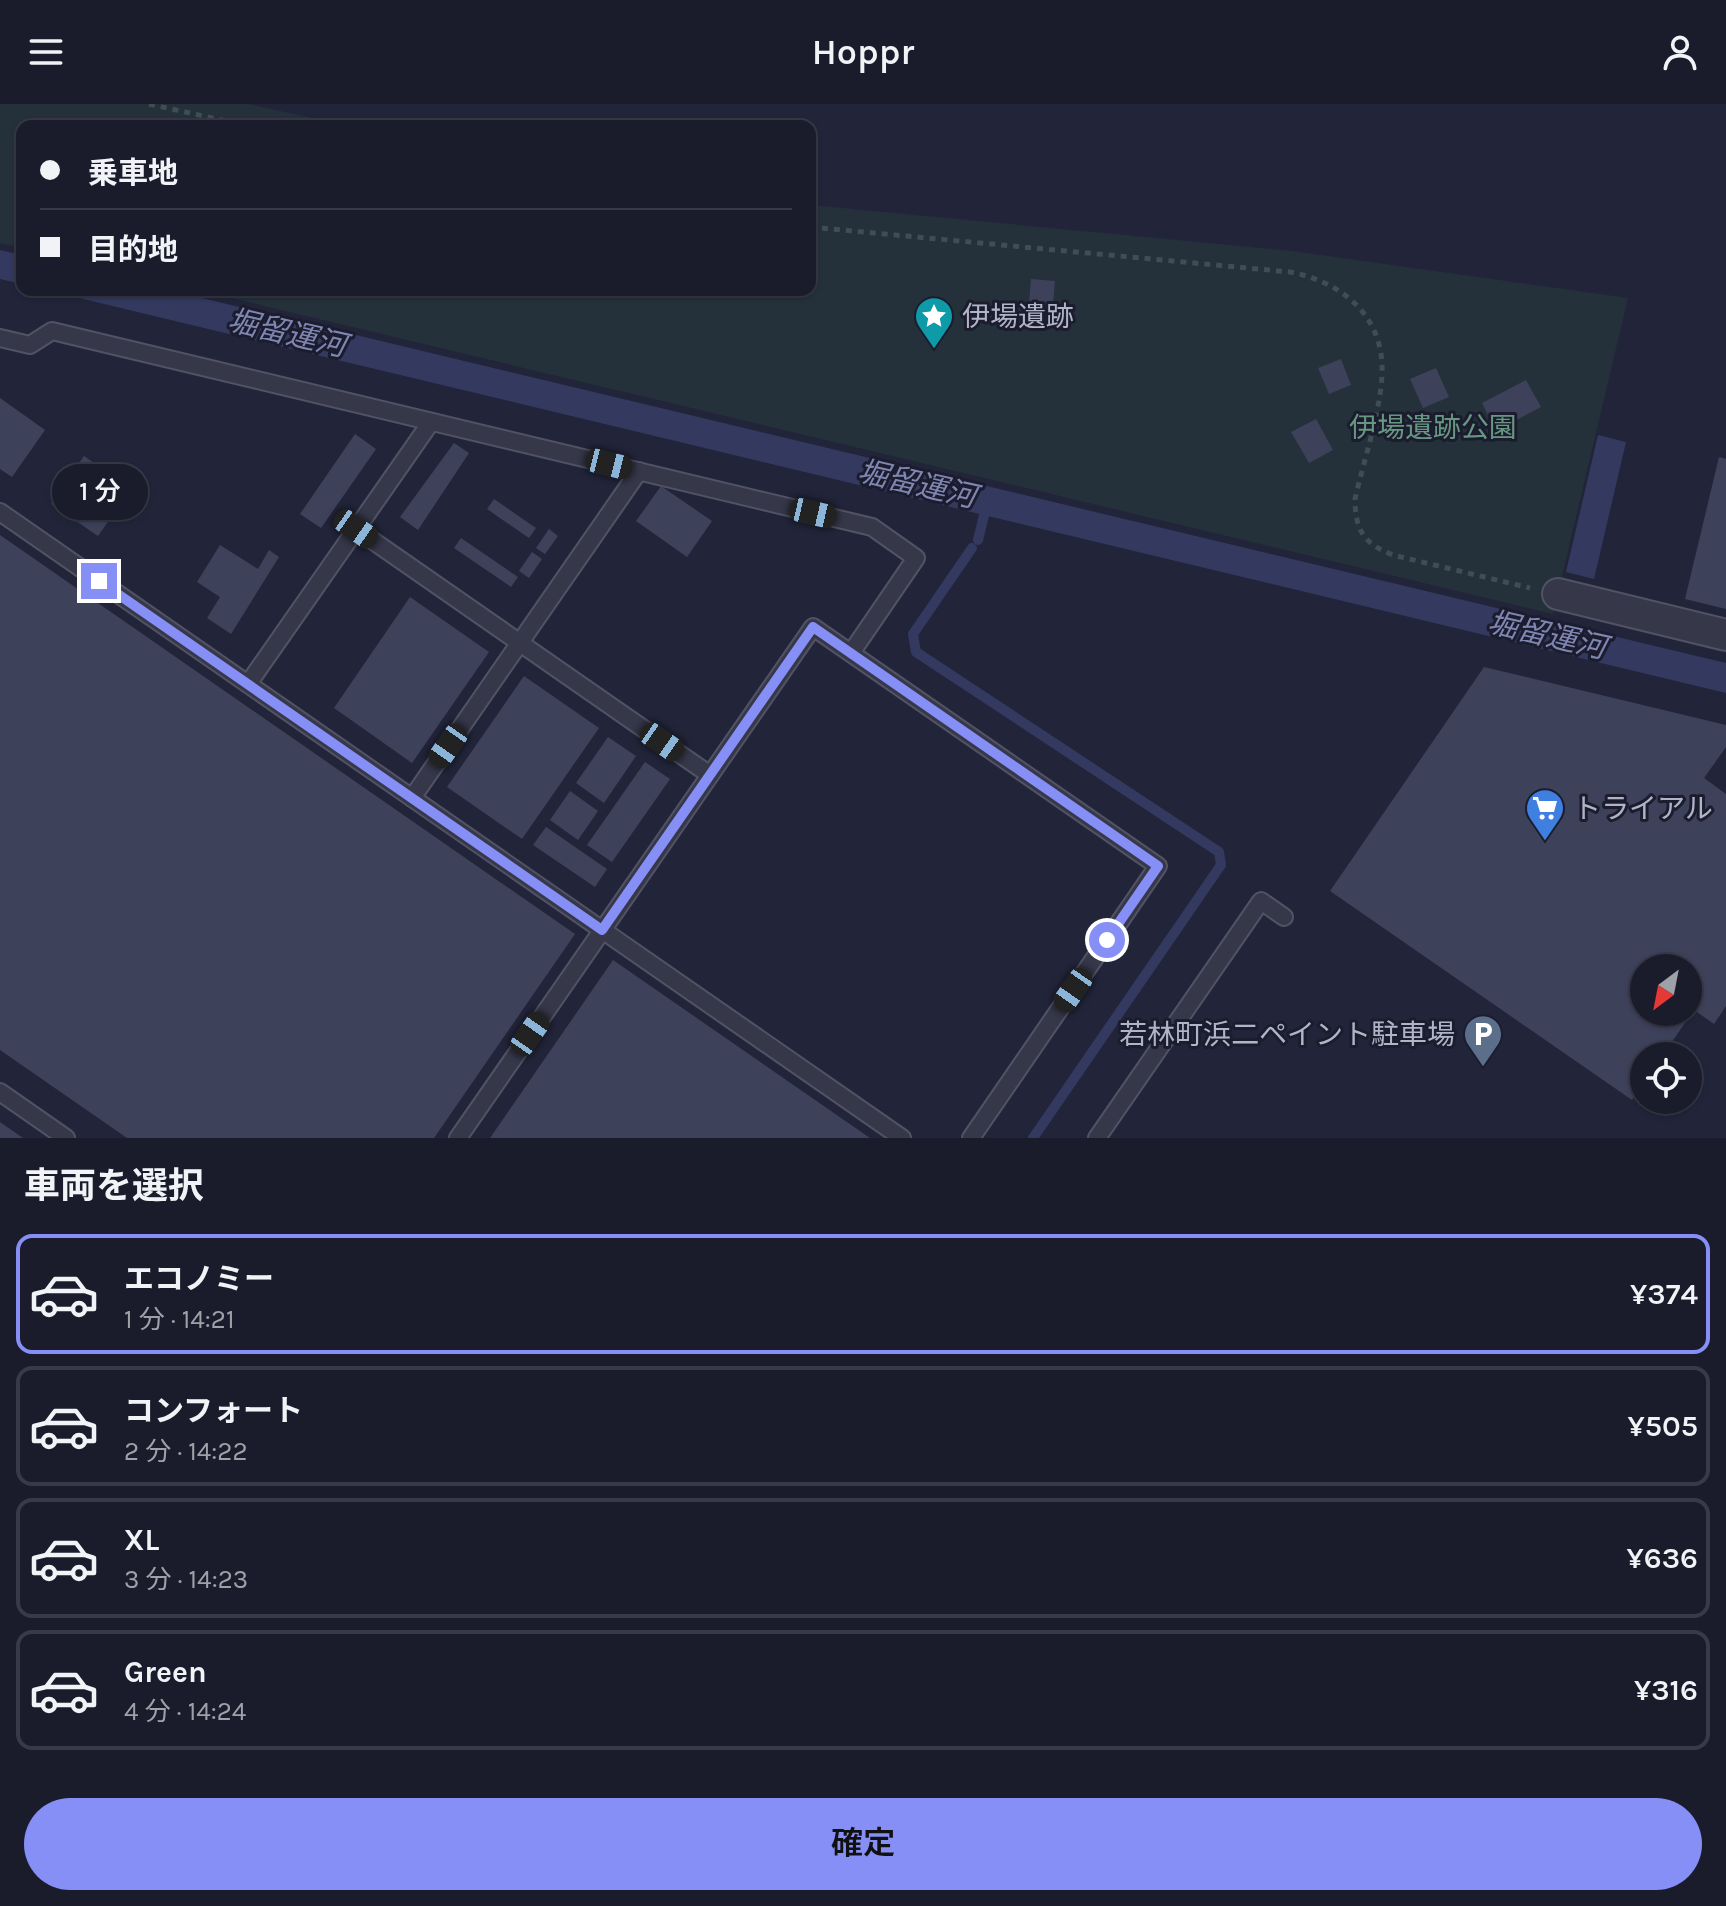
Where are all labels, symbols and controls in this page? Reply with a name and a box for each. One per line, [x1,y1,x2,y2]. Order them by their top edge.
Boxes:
icon: menu [24,30,68,74]
icon: person [1658,30,1702,74]
text: Hoppr [812,31,914,73]
text: 乗車地 [88,155,178,191]
text: 目的地 [88,232,178,268]
place icon: 伊場遺跡 [913,295,955,350]
place label: 伊場遺跡 [962,300,1074,333]
water label: 堀留運河 [224,302,354,365]
park label: 伊場遺跡公園 [1349,411,1517,444]
car [583,447,635,481]
water label: 堀留運河 [854,453,984,516]
callout: 1 分 [51,465,147,521]
text: 1 分 [79,476,121,507]
car [787,496,839,530]
car [329,505,383,553]
route end [81,563,117,599]
water label: 堀留運河 [1484,604,1614,667]
car [635,718,689,766]
car [424,719,472,773]
supermarket icon: トライアル [1524,787,1566,842]
place label: トライアル [1573,792,1713,825]
route start [1089,922,1125,958]
north arrow [1630,954,1702,1026]
map controls [1630,954,1702,1114]
car [1049,963,1097,1017]
car [506,1007,554,1061]
parking icon: 若林町浜二ペイント駐車場 [1462,1013,1504,1068]
place label: 若林町浜二ペイント駐車場 [1119,1018,1455,1051]
button: locate [1630,1042,1702,1114]
text: 車両を選択 [24,1165,204,1207]
icon: car [28,1258,100,1330]
text: エコノミー [124,1261,274,1297]
text: ¥374 [1630,1276,1698,1312]
text: 1 分 · 14:21 [124,1304,235,1335]
icon: car [28,1390,100,1462]
text: コンフォート [124,1393,303,1429]
text: ¥505 [1627,1408,1698,1444]
text: 2 分 · 14:22 [124,1436,247,1467]
icon: car [28,1522,100,1594]
text: XL [124,1522,159,1558]
text: ¥636 [1626,1540,1698,1576]
text: 3 分 · 14:23 [124,1564,248,1595]
icon: car [28,1654,100,1726]
text: Green [124,1654,207,1690]
text: ¥316 [1634,1672,1698,1708]
text: 4 分 · 14:24 [124,1696,246,1727]
button: 確定 [24,1798,1702,1890]

